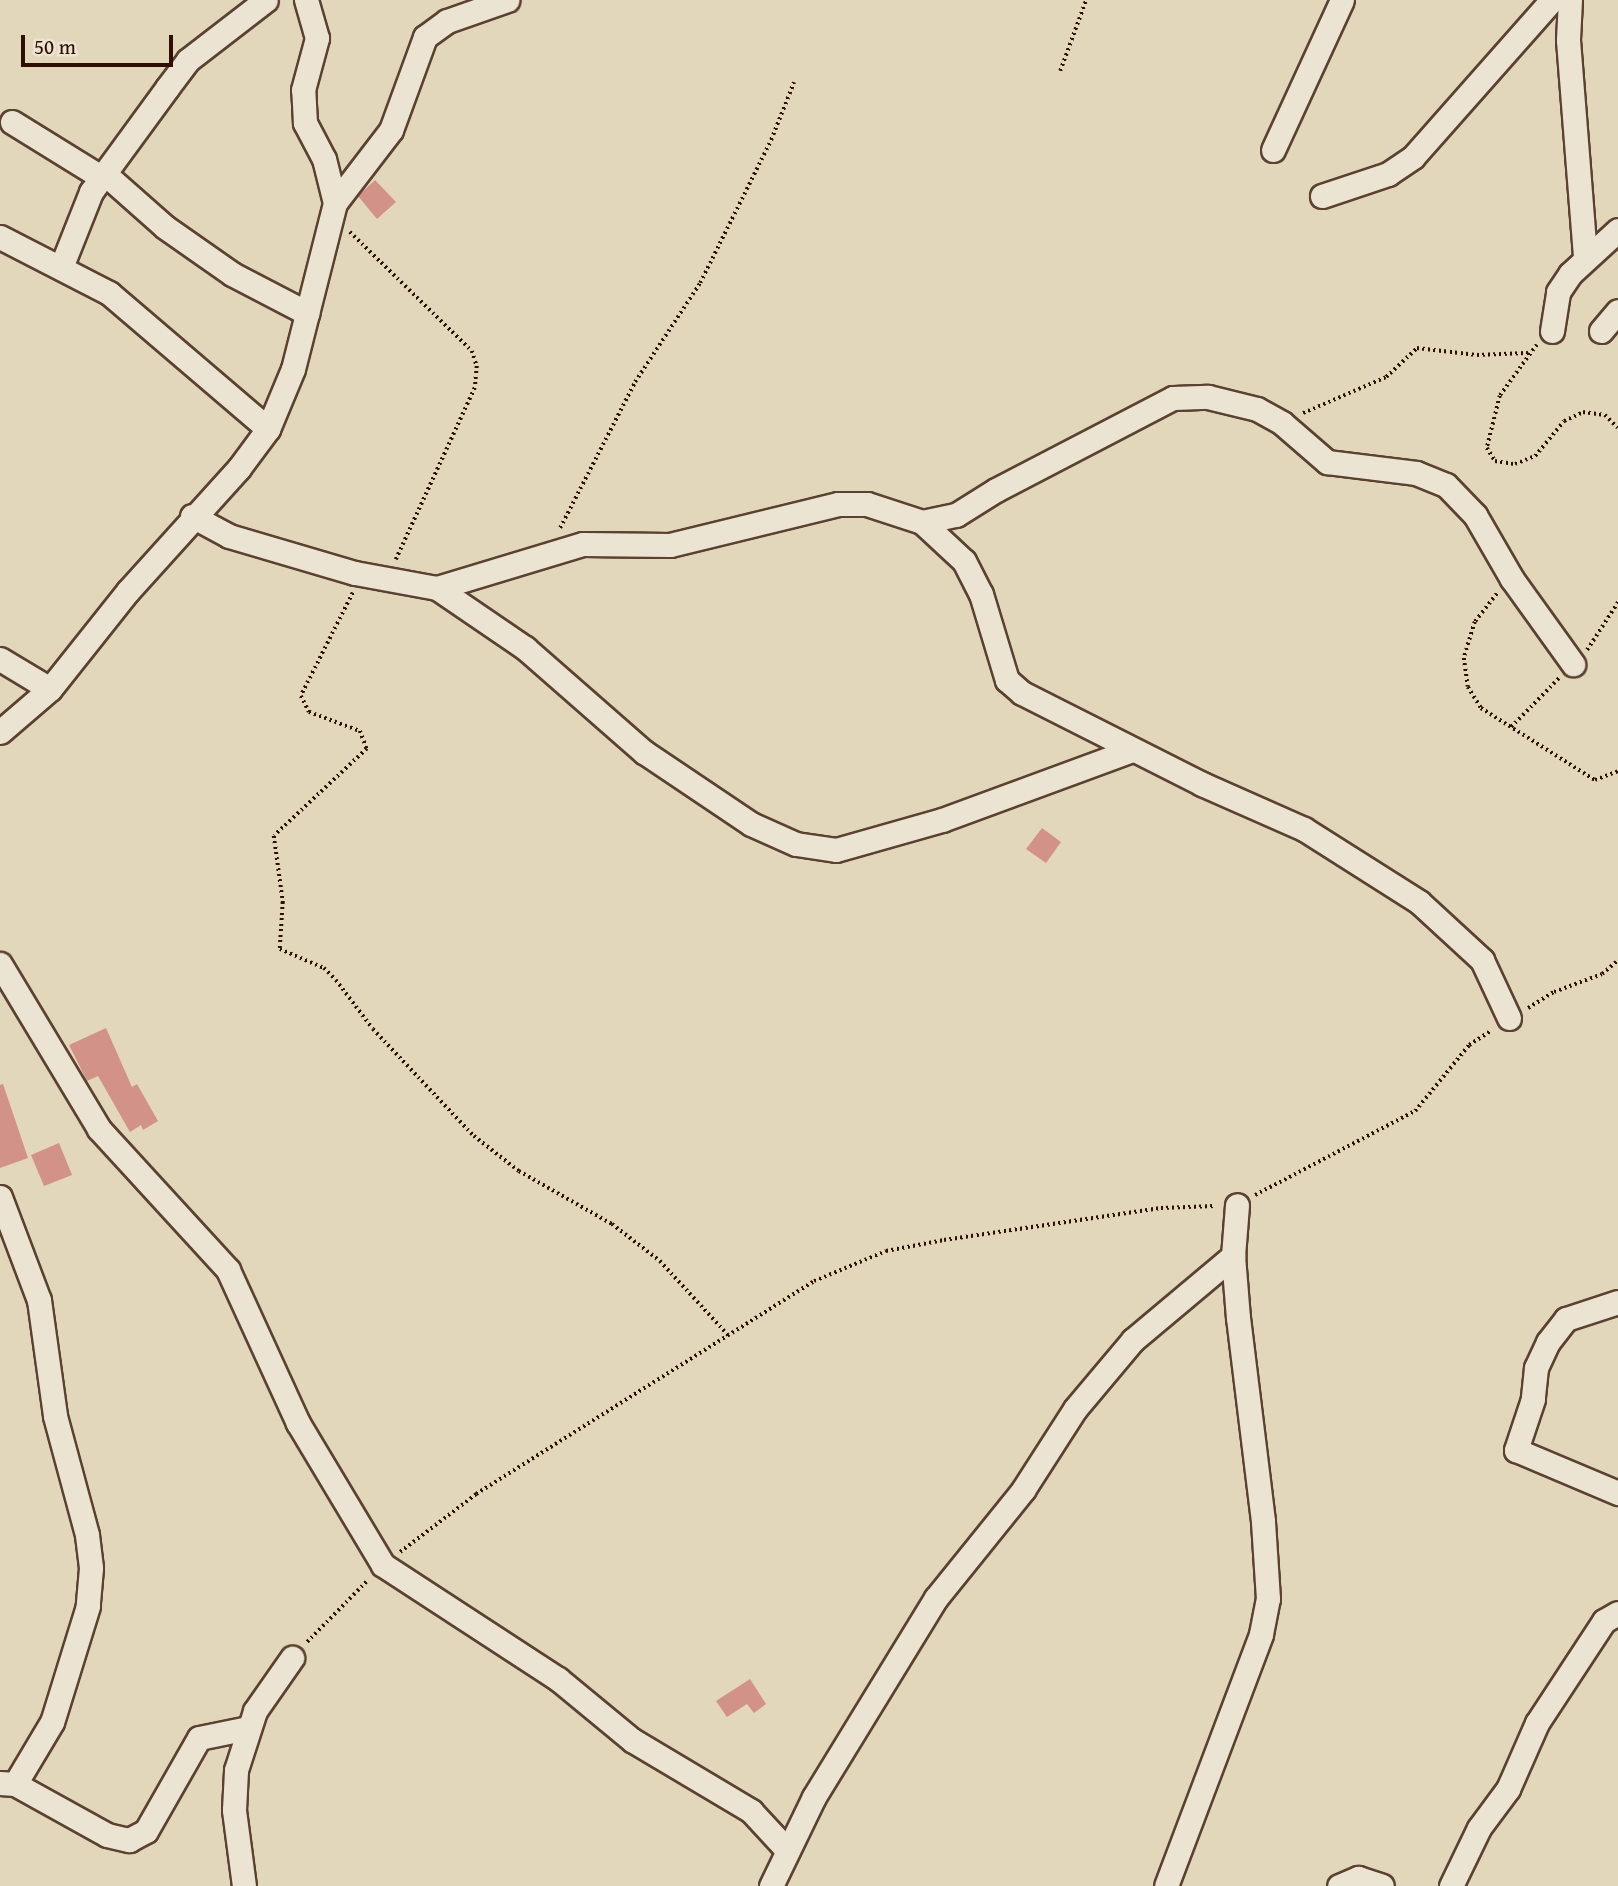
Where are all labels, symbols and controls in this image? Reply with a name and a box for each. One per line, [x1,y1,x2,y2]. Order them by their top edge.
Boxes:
scale bar [24,21,177,65]
text: 50 m [34,31,76,62]

